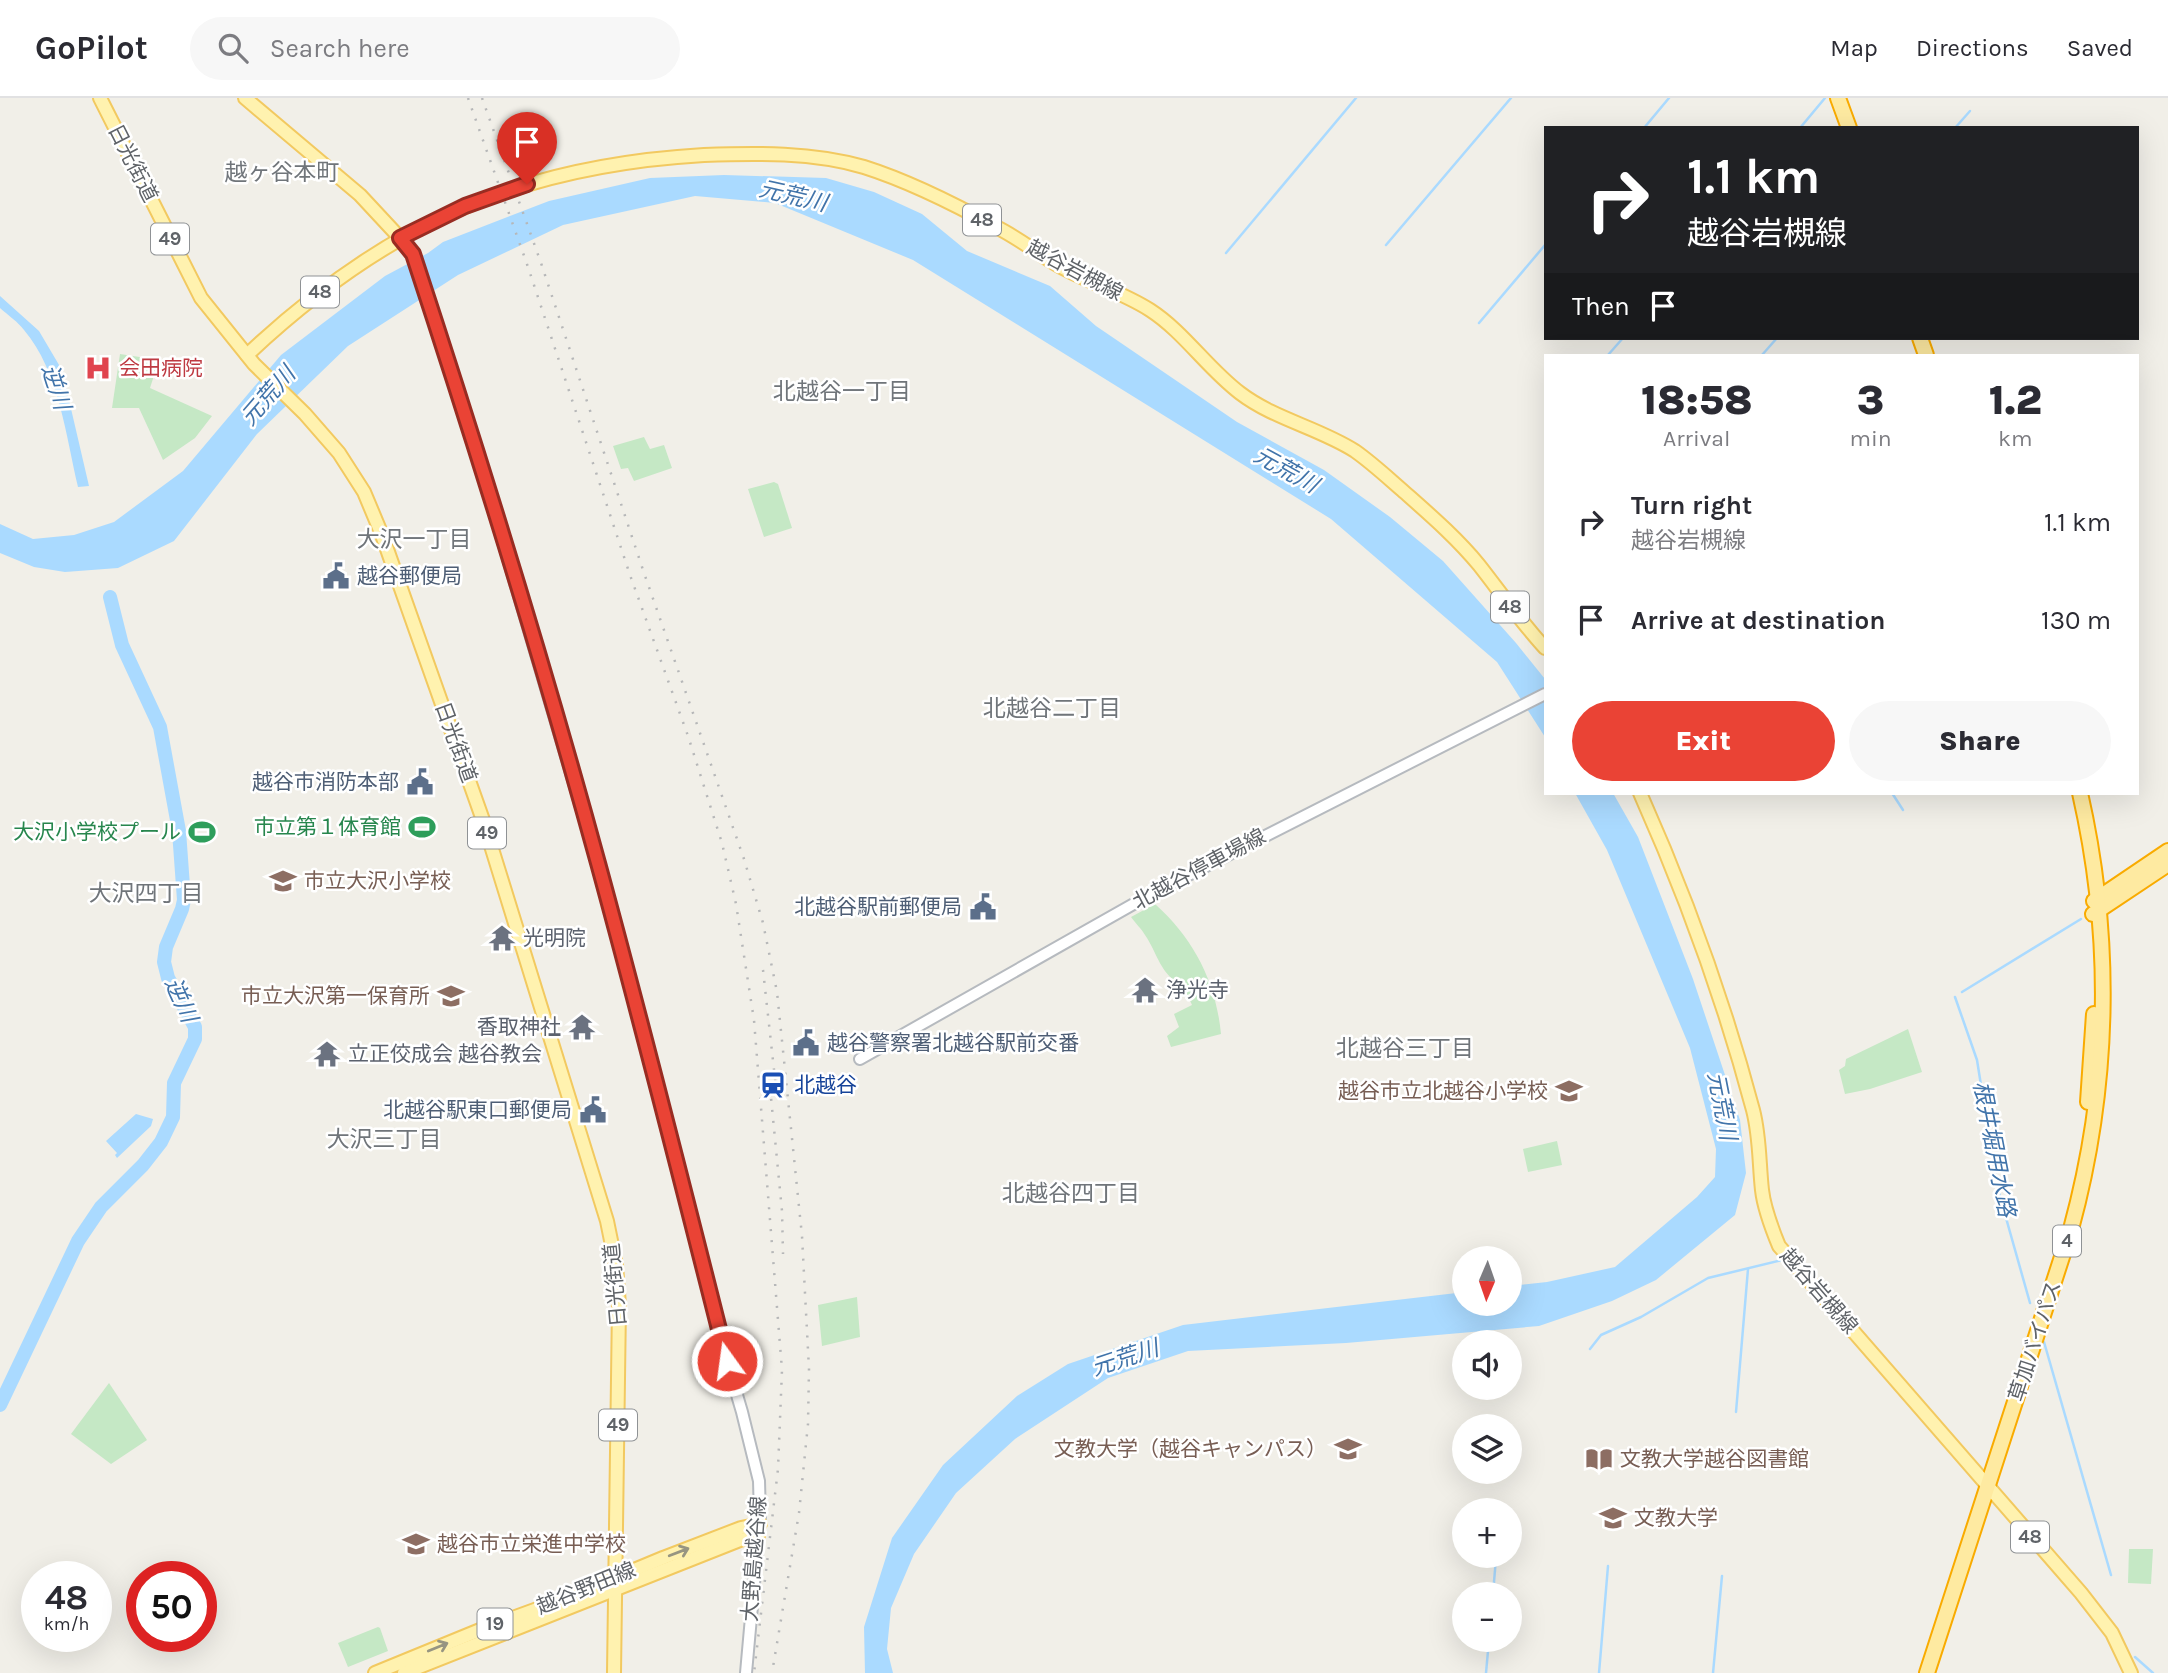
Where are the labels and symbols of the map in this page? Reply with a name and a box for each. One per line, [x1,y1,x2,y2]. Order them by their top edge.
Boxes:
pin [497,112,557,184]
street label: 日光街道 [103,120,163,206]
district label: 越ヶ谷本町 [225,159,340,186]
water label: 元荒川 [756,175,833,218]
road number: 48 [963,204,1001,236]
road number: 49 [151,223,189,254]
street label: 越谷岩槻線 [1023,235,1127,305]
road number: 48 [301,276,339,308]
hospital icon: 会田病院 [83,353,113,383]
place label: 会田病院 [119,356,203,380]
water label: 元荒川 [235,359,303,431]
water label: 逆川 [36,361,77,416]
district label: 北越谷一丁目 [773,378,911,405]
water label: 元荒川 [1249,441,1325,500]
district label: 大沢一丁目 [357,526,472,553]
public building icon: 越谷郵便局 [321,561,351,591]
place label: 越谷郵便局 [357,564,462,588]
road number: 48 [1491,592,1529,622]
district label: 北越谷二丁目 [983,695,1121,722]
street label: 日光街道 [430,698,482,786]
public building icon: 越谷市消防本部 [405,767,435,797]
place label: 越谷市消防本部 [252,770,399,794]
sports icon: 市立第１体育館 [407,812,437,842]
place label: 市立第１体育館 [254,815,401,839]
sports icon: 大沢小学校プール [187,817,217,847]
road number: 49 [468,818,506,848]
place label: 大沢小学校プール [13,820,181,844]
street label: 北越谷停車場線 [1128,824,1270,914]
school or university icon: 市立大沢小学校 [268,866,298,896]
place label: 市立大沢小学校 [304,869,451,893]
district label: 大沢四丁目 [89,880,204,907]
public building icon: 北越谷駅前郵便局 [968,892,998,922]
place label: 北越谷駅前郵便局 [794,895,962,919]
temple icon: 光明院 [487,923,517,953]
place label: 光明院 [523,926,586,950]
water label: 逆川 [159,973,204,1029]
temple icon: 浄光寺 [1130,975,1160,1005]
place label: 浄光寺 [1166,978,1229,1002]
school or university icon: 市立大沢第一保育所 [436,981,466,1011]
place label: 市立大沢第一保育所 [241,984,430,1008]
temple icon: 香取神社 [567,1012,597,1042]
place label: 香取神社 [477,1015,561,1039]
public building icon: 越谷警察署北越谷駅前交番 [791,1028,821,1058]
place label: 越谷警察署北越谷駅前交番 [827,1031,1079,1055]
district label: 北越谷三丁目 [1336,1035,1474,1062]
temple icon: 立正佼成会 越谷教会 [312,1039,342,1069]
place label: 立正佼成会 越谷教会 [348,1042,542,1066]
station icon: 北越谷 [758,1070,788,1100]
water label: 元荒川 [1702,1070,1742,1145]
place label: 北越谷 [794,1073,857,1097]
school or university icon: 越谷市立北越谷小学校 [1554,1076,1584,1106]
place label: 越谷市立北越谷小学校 [1338,1079,1548,1103]
water label: 根井堀用水路 [1968,1079,2021,1221]
public building icon: 北越谷駅東口郵便局 [578,1095,608,1125]
place label: 北越谷駅東口郵便局 [383,1098,572,1122]
district label: 大沢三丁目 [327,1126,442,1153]
district label: 北越谷四丁目 [1002,1180,1140,1207]
road number: 4 [2053,1226,2081,1256]
street label: 日光街道 [599,1242,631,1328]
street label: 越谷岩槻線 [1776,1244,1862,1338]
north arrow [1452,1246,1522,1316]
street label: 草加バイパス [2004,1278,2066,1404]
position arrow [690,1324,764,1398]
water label: 元荒川 [1088,1334,1165,1382]
road number: 49 [599,1410,637,1441]
school or university icon: 文教大学（越谷キャンパス） [1333,1434,1363,1464]
place label: 文教大学（越谷キャンパス） [1054,1437,1327,1461]
library icon: 文教大学越谷図書館 [1584,1444,1614,1474]
place label: 文教大学越谷図書館 [1620,1447,1809,1471]
street label: 大野島越谷線 [738,1495,770,1623]
school or university icon: 文教大学 [1598,1503,1628,1533]
place label: 文教大学 [1634,1506,1718,1530]
road number: 48 [2011,1522,2049,1553]
school or university icon: 越谷市立栄進中学校 [401,1529,431,1559]
place label: 越谷市立栄進中学校 [437,1532,626,1556]
one-way arrow [668,1545,689,1557]
street label: 越谷野田線 [533,1557,639,1619]
speed limit sign: 50 [126,1561,217,1652]
road number: 19 [477,1608,512,1640]
one-way arrow [427,1640,448,1653]

